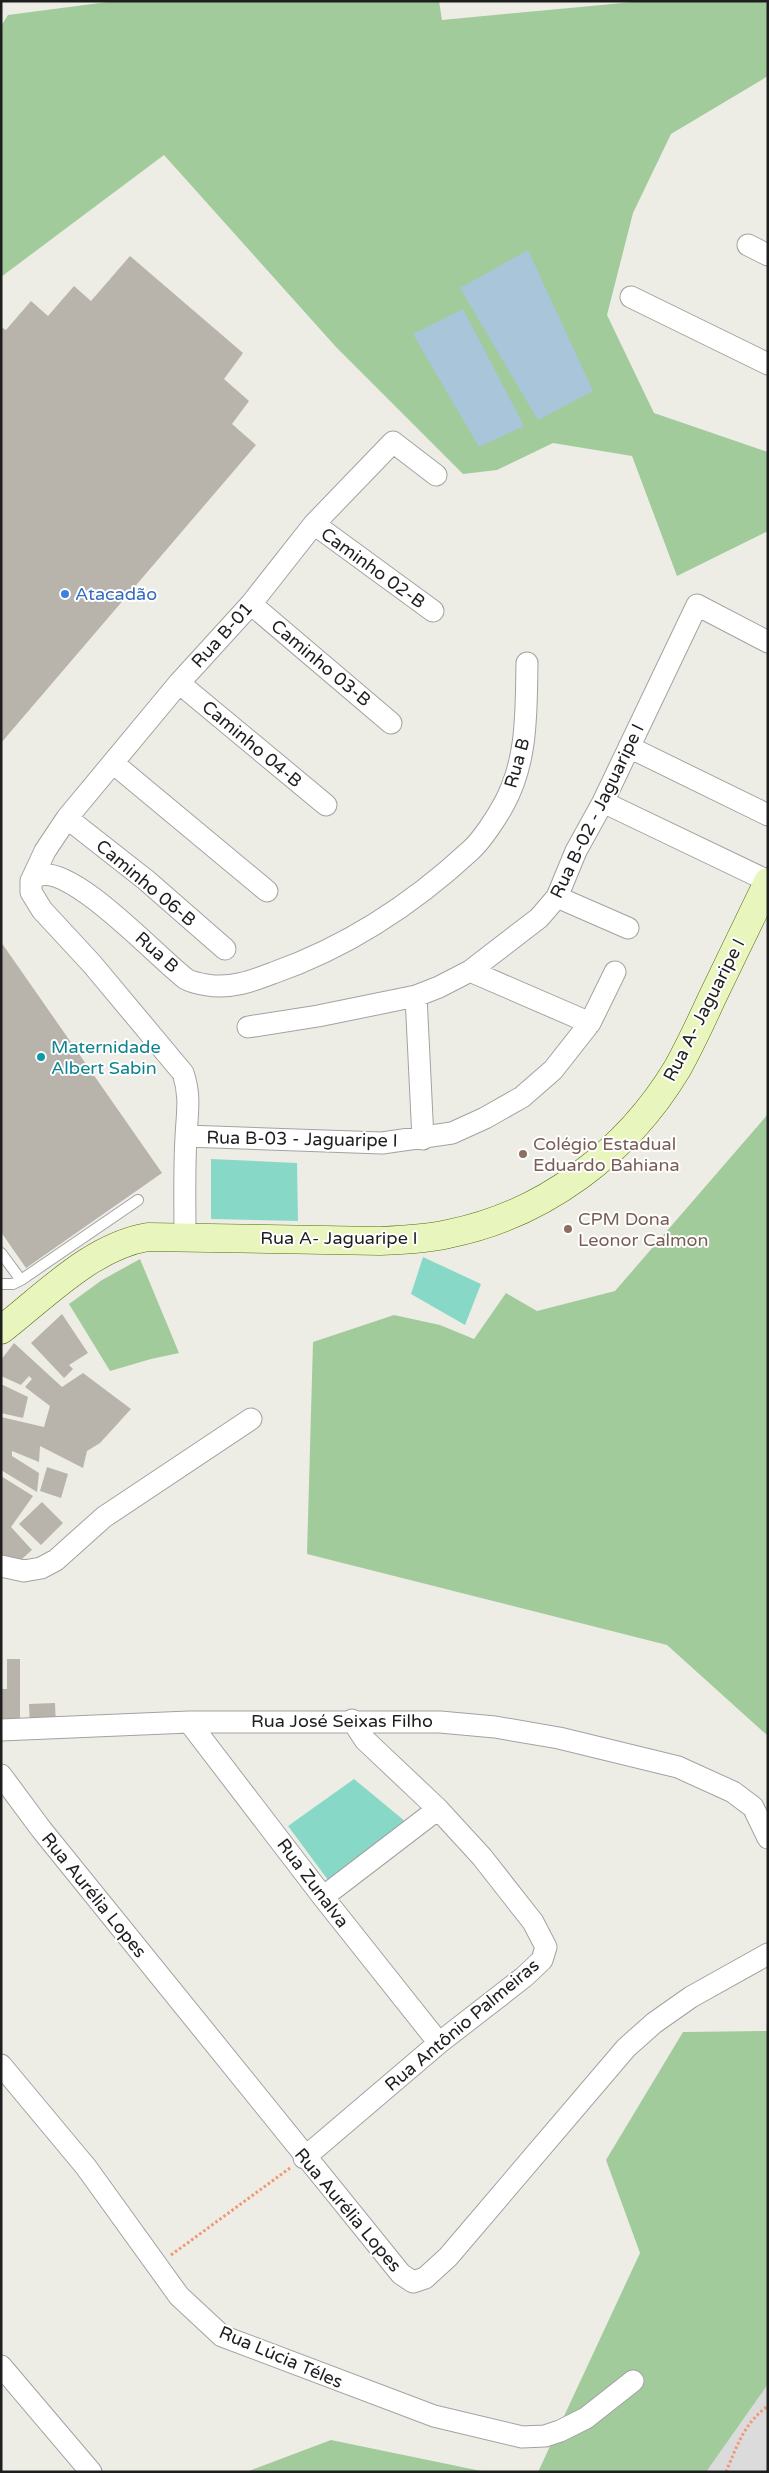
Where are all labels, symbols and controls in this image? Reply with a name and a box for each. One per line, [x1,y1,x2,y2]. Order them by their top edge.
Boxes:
street label: Caminho 02-B [317,523,429,613]
place label: Atacadão [75,583,157,605]
marker: Atacadão [59,588,71,600]
street label: Rua B-01 [187,598,257,672]
street label: Caminho 03-B [267,615,375,711]
street label: Caminho 04-B [198,696,306,792]
street label: Rua B-02 - Jaguaripe I [545,720,649,902]
street label: Rua B [499,735,535,791]
street label: Caminho 06-B [92,835,200,931]
street label: Rua B [131,927,183,977]
street label: Rua A- Jaguaripe I [658,935,750,1085]
place label: Maternidade Albert Sabin [51,1036,161,1079]
marker: Maternidade Albert Sabin [35,1051,47,1063]
street label: Rua B-03 - Jaguaripe I [206,1126,398,1152]
place label: Colégio Estadual Eduardo Bahiana [533,1133,680,1176]
marker: Colégio Estadual Eduardo Bahiana [517,1148,529,1160]
place label: CPM Dona Leonor Calmon [578,1208,709,1251]
marker: CPM Dona Leonor Calmon [562,1223,574,1235]
street label: Rua A- Jaguaripe I [260,1227,418,1249]
street label: Rua José Seixas Filho [251,1710,433,1732]
street label: Rua Aurélia Lopes [37,1828,151,1962]
street label: Rua Zunalva [272,1834,354,1932]
street label: Rua Antônio Palmeiras [380,1954,544,2096]
street label: Rua Aurélia Lopes [290,2144,406,2276]
street label: Rua Lúcia Téles [216,2321,346,2393]

